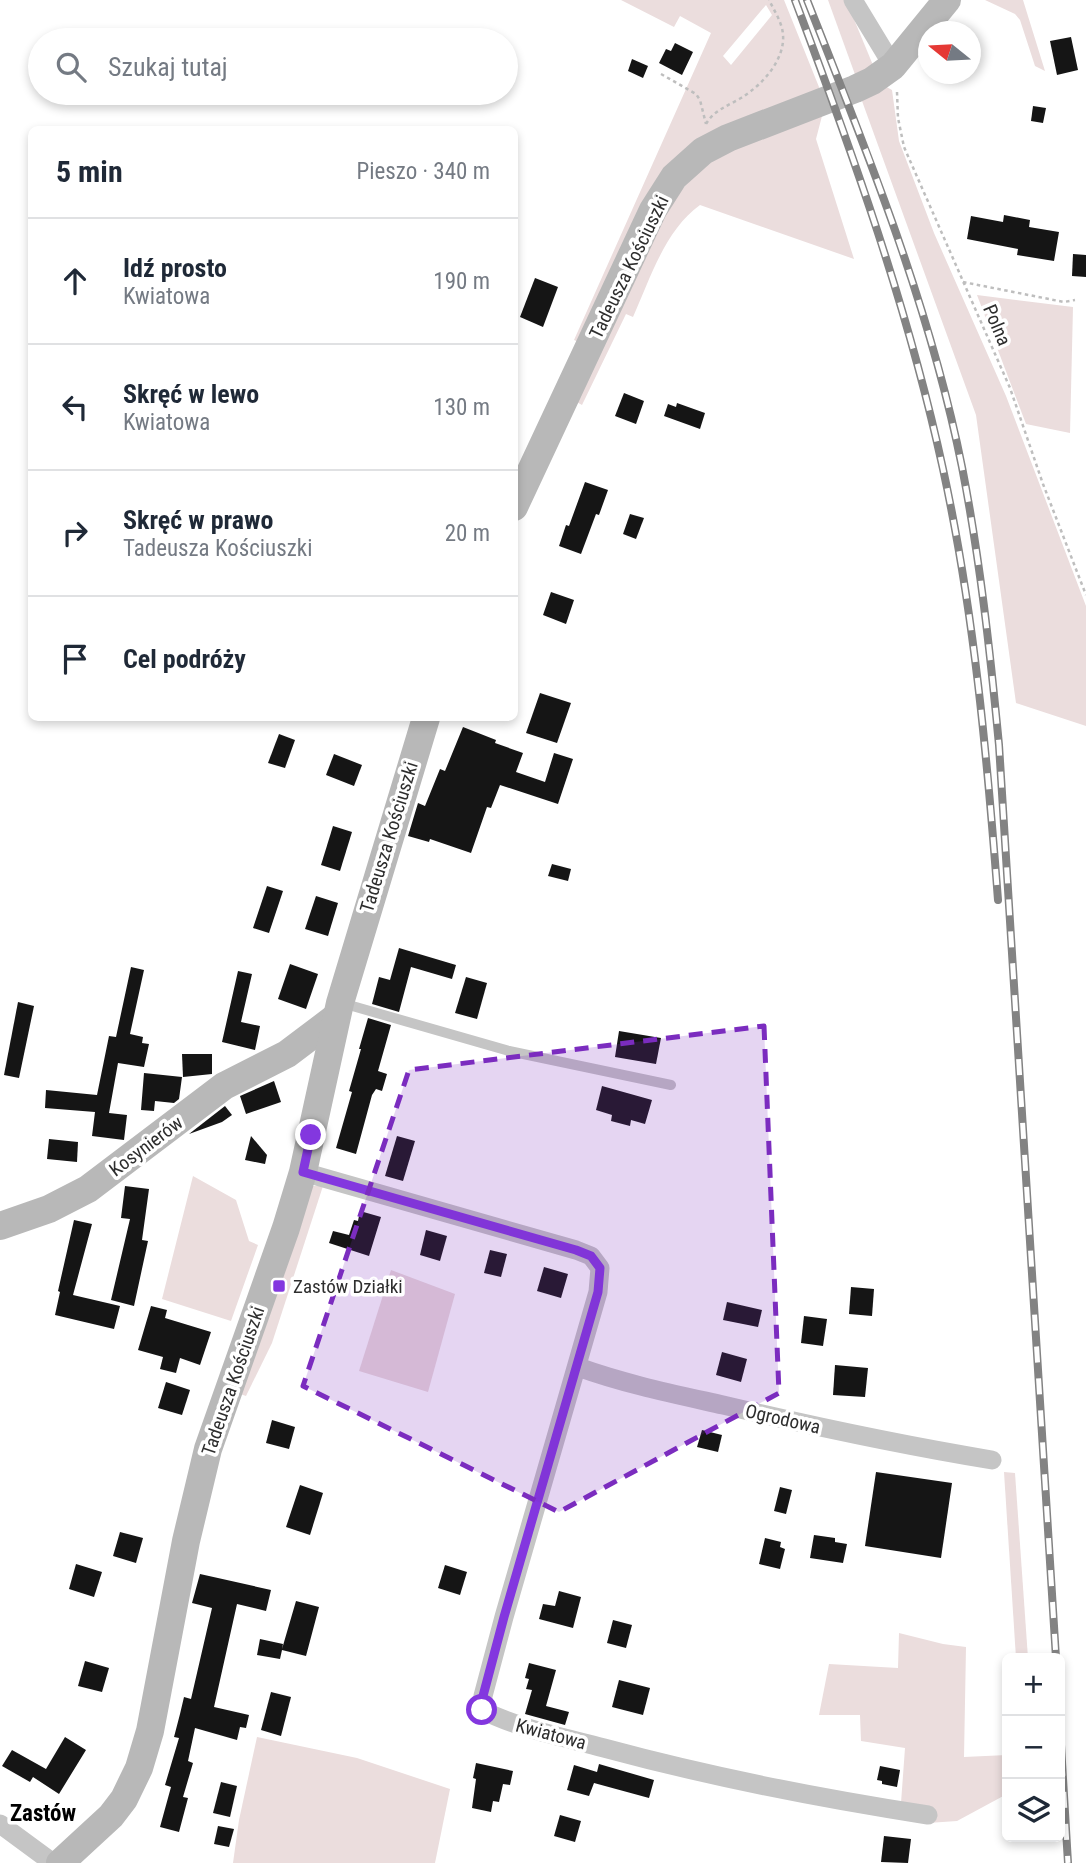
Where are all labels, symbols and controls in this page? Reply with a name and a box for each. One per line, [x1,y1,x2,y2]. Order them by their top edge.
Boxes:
north arrow [918,21,981,84]
search box [28,28,518,105]
icon: search [52,48,90,86]
text: Szukaj tutaj [108,52,228,82]
text: 5 min [56,154,123,189]
text: Pieszo · 340 m [356,158,490,185]
street label: Tadeusza Kościuszki [584,192,674,342]
text: Idź prosto [123,253,227,283]
icon: ahead [56,262,94,300]
text: 190 m [433,268,490,295]
text: Kwiatowa [123,283,210,310]
street label: Polna [978,301,1016,349]
text: Skręć w lewo [123,379,259,409]
icon: left [56,388,94,426]
text: 130 m [433,394,490,421]
text: Kwiatowa [123,409,210,436]
text: Skręć w prawo [123,505,273,535]
icon: right [56,514,94,552]
text: 20 m [445,520,490,547]
text: Tadeusza Kościuszki [123,535,312,562]
icon: arrive [56,640,94,678]
text: Cel podróży [123,644,246,674]
street label: Tadeusza Kościuszki [355,759,423,915]
street label: Kosynierów [105,1111,187,1181]
route end [295,1119,326,1150]
place label: Zastów Działki [293,1275,403,1298]
marker: Zastów Działki [271,1278,287,1294]
street label: Tadeusza Kościuszki [197,1303,269,1459]
street label: Ogrodowa [743,1399,823,1439]
map controls [1002,1653,1065,1842]
button: + [1002,1653,1065,1716]
route start [466,1694,497,1725]
street label: Kwiatowa [513,1714,589,1754]
button: − [1002,1716,1065,1779]
button: layers [1002,1779,1065,1842]
district label: Zastów [10,1800,77,1827]

